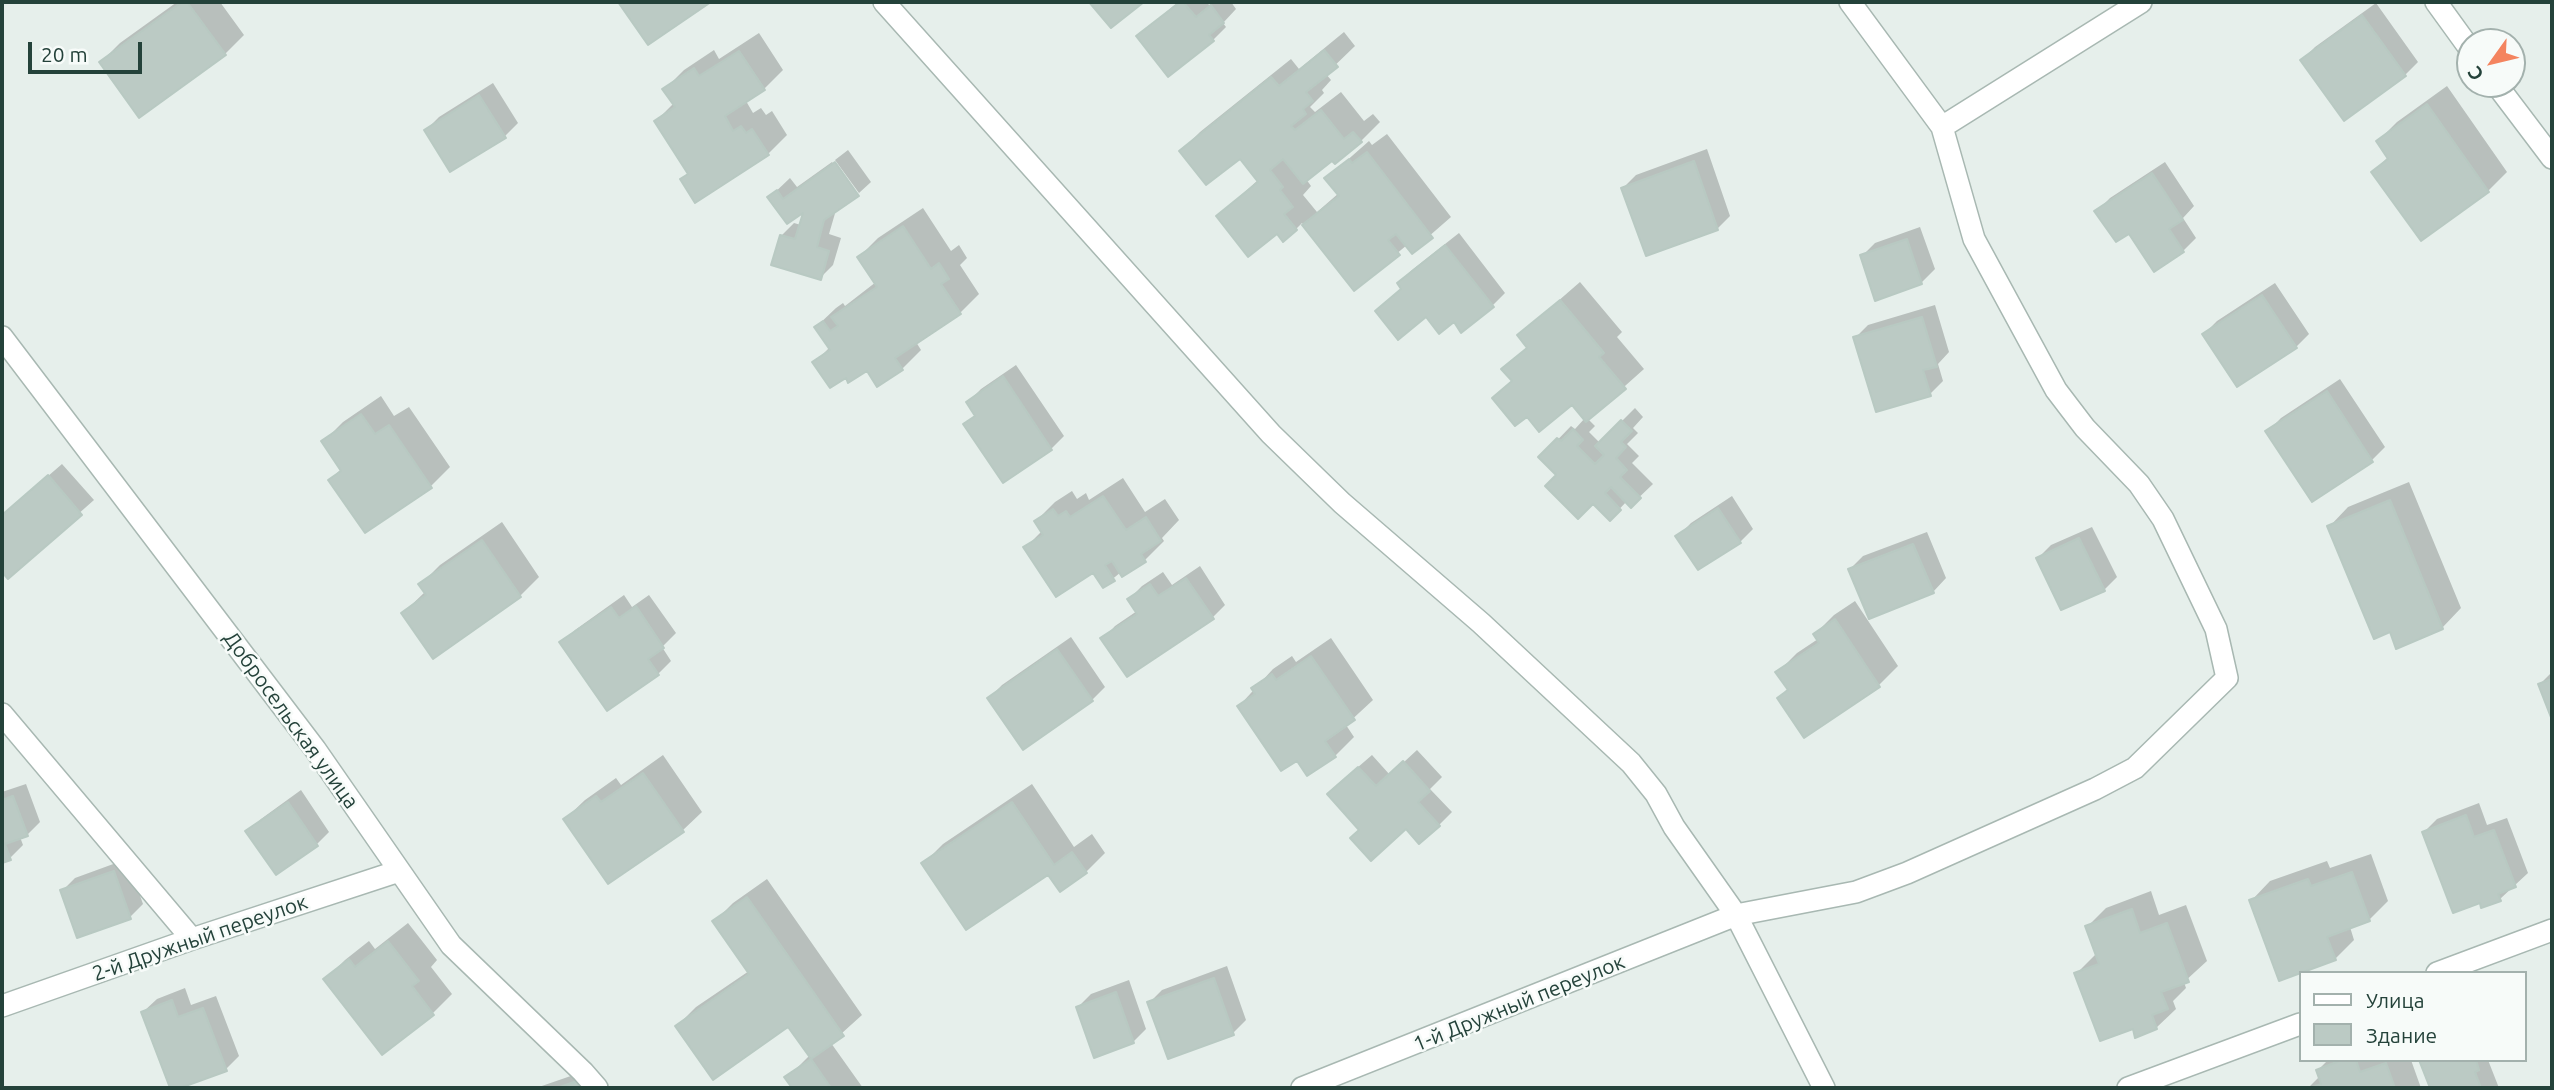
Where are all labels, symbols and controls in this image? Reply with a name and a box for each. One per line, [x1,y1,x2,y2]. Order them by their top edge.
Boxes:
scale bar [32,28,145,72]
north arrow [2456,28,2526,98]
text: 20 m [41,42,88,66]
text: С [2463,62,2488,85]
street label: Добросельская улица [218,626,364,814]
street label: 2-й Дружный переулок [89,889,311,987]
street label: 1-й Дружный переулок [1410,949,1628,1057]
legend [2298,971,2526,1062]
text: Улица [2366,988,2424,1012]
text: Здание [2366,1023,2437,1047]

